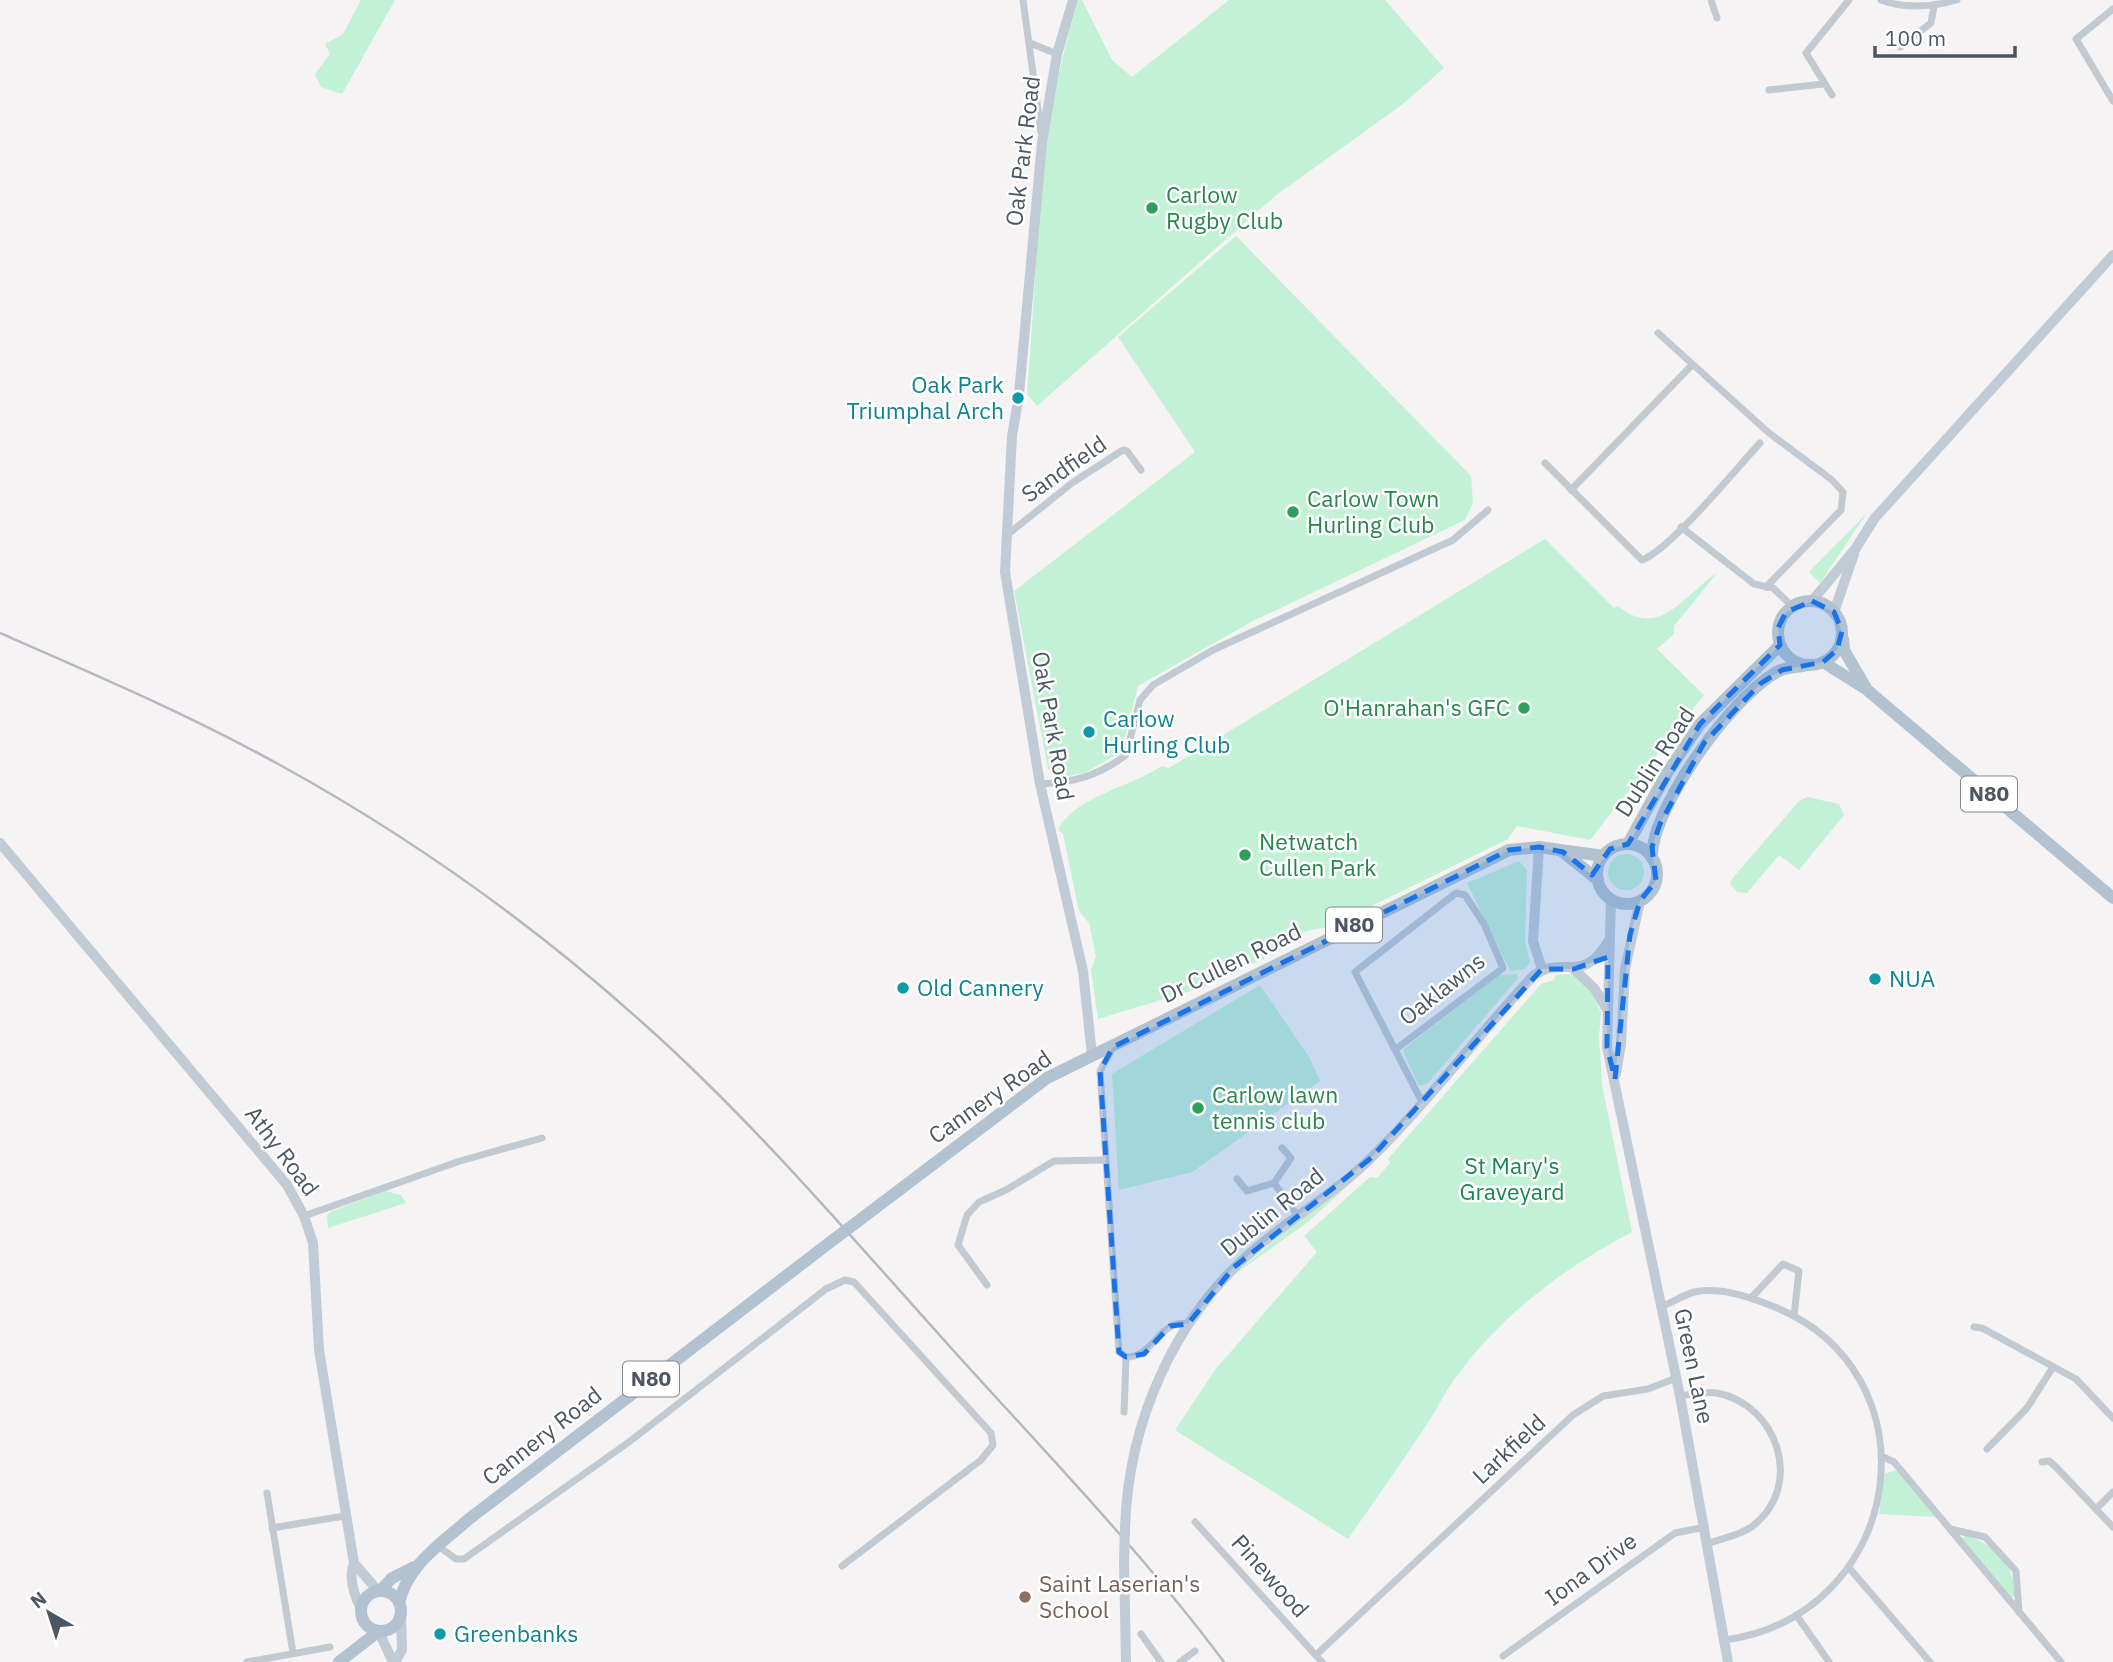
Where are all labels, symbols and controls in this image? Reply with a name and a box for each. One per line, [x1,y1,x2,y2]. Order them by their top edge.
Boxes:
scale bar [1875,14,2015,58]
text: 100 m [1885,24,1946,52]
street label: Oak Park Road [998,74,1046,228]
place label: Carlow Rugby Club [1166,179,1283,235]
marker: Carlow Rugby Club [1144,200,1160,216]
place label: Oak Park Triumphal Arch [846,369,1004,425]
marker: Oak Park Triumphal Arch [1010,390,1026,406]
street label: Sandfield [1015,428,1112,508]
place label: Carlow Town Hurling Club [1307,483,1439,539]
marker: Carlow Town Hurling Club [1285,504,1301,520]
street label: Oak Park Road [1026,649,1082,803]
place label: O'Hanrahan's GFC [1323,692,1510,722]
marker: O'Hanrahan's GFC [1516,700,1532,716]
street label: Dublin Road [1607,701,1701,822]
place label: Carlow Hurling Club [1103,703,1230,759]
marker: Carlow Hurling Club [1081,724,1097,740]
road number: N80 [1961,776,2017,812]
place label: Netwatch Cullen Park [1259,826,1376,882]
marker: Netwatch Cullen Park [1237,847,1253,863]
road number: N80 [1326,908,1382,942]
street label: Dr Cullen Road [1155,915,1306,1009]
street label: Oaklawns [1392,945,1490,1031]
place label: NUA [1889,963,1936,993]
marker: NUA [1867,971,1883,987]
place label: Old Cannery [917,972,1044,1002]
marker: Old Cannery [895,980,911,996]
street label: Cannery Road [922,1043,1057,1150]
place label: Carlow lawn tennis club [1212,1079,1338,1135]
street label: Athy Road [239,1099,326,1202]
marker: Carlow lawn tennis club [1190,1100,1206,1116]
park label: St Mary's Graveyard [1459,1150,1565,1206]
street label: Dublin Road [1213,1160,1329,1262]
street label: Green Lane [1668,1305,1722,1426]
road number: N80 [623,1362,679,1396]
street label: Cannery Road [475,1379,607,1491]
street label: Larkfield [1465,1407,1551,1490]
street label: Iona Drive [1539,1525,1642,1612]
street label: Pinewood [1225,1527,1316,1623]
place label: Saint Laserian's School [1039,1568,1201,1624]
north arrow [14,1578,84,1648]
text: N [25,1586,51,1613]
marker: Saint Laserian's School [1017,1589,1033,1605]
place label: Greenbanks [454,1618,578,1648]
marker: Greenbanks [432,1626,448,1642]

